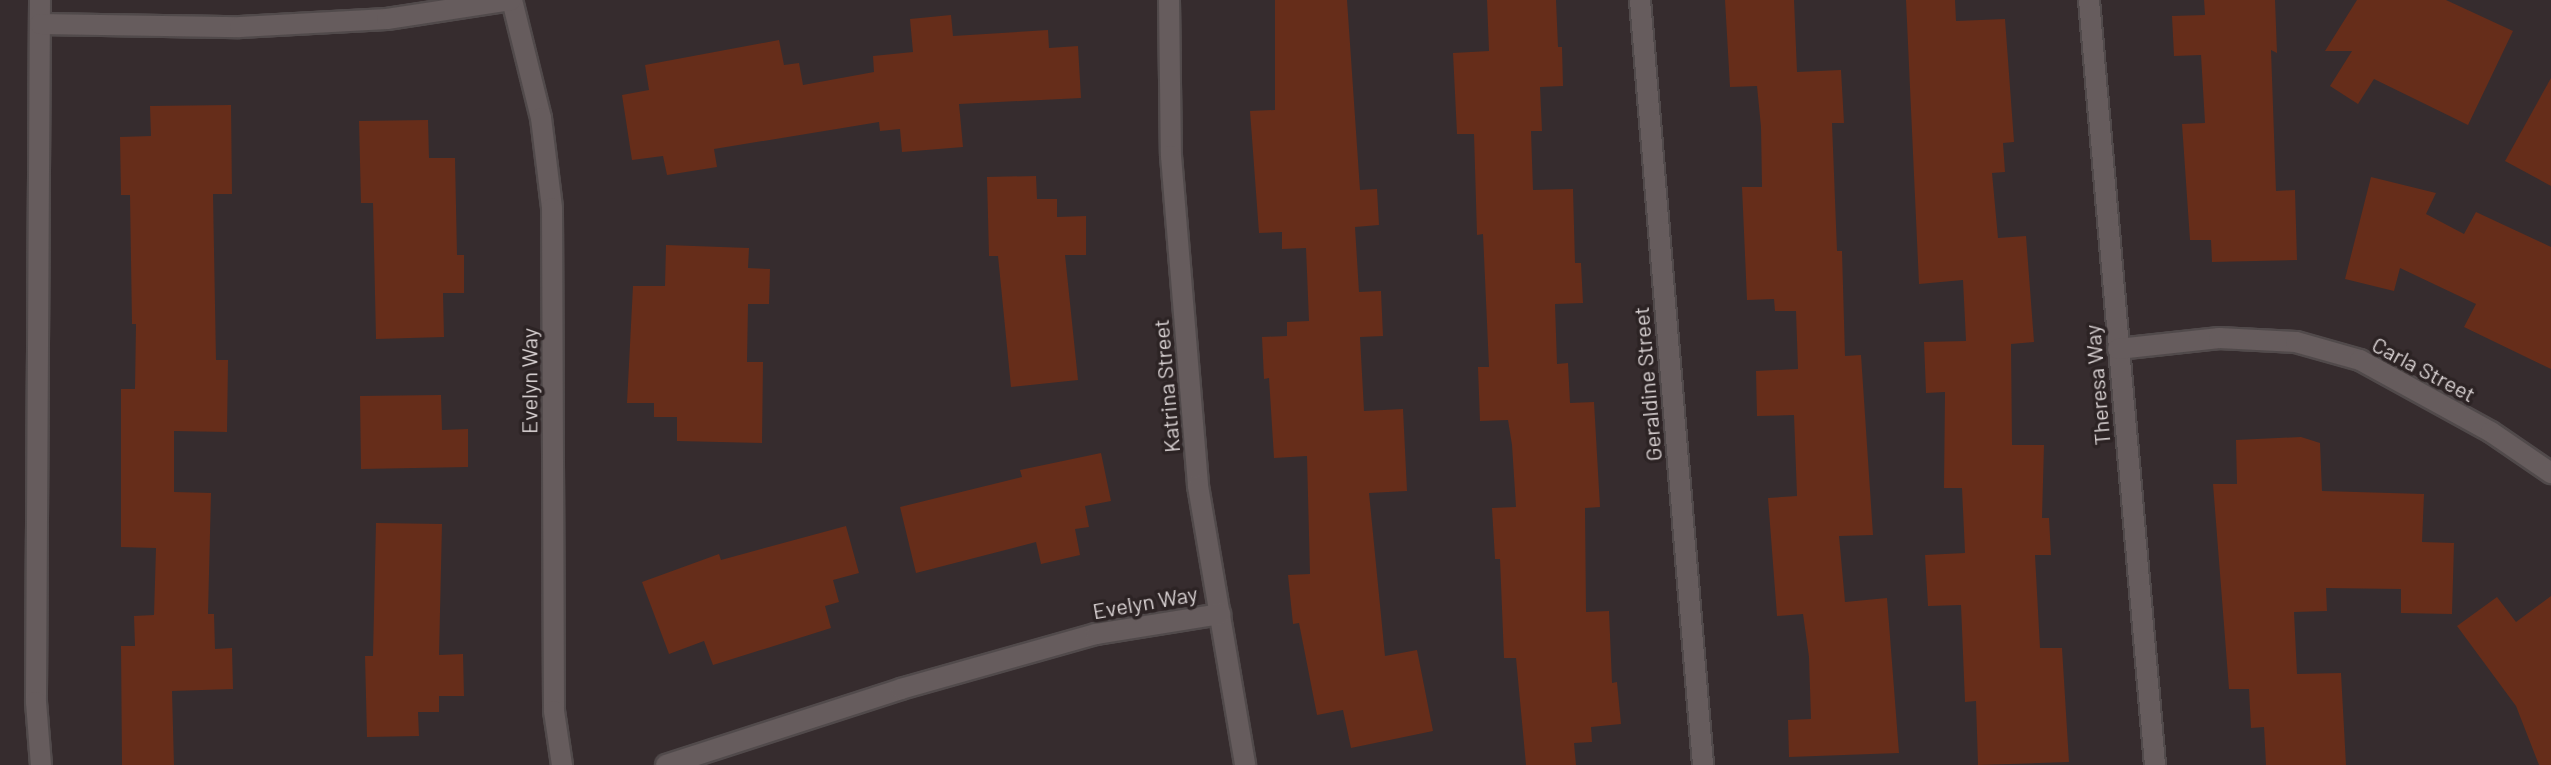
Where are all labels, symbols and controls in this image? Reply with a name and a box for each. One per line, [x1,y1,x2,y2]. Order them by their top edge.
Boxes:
street label: Geraldine Street [1627,306,1667,462]
street label: Katrina Street [1147,318,1185,454]
street label: Theresa Way [2079,324,2115,446]
street label: Evelyn Way [516,328,542,434]
street label: Carla Street [2368,331,2480,407]
street label: Evelyn Way [1090,580,1200,624]

